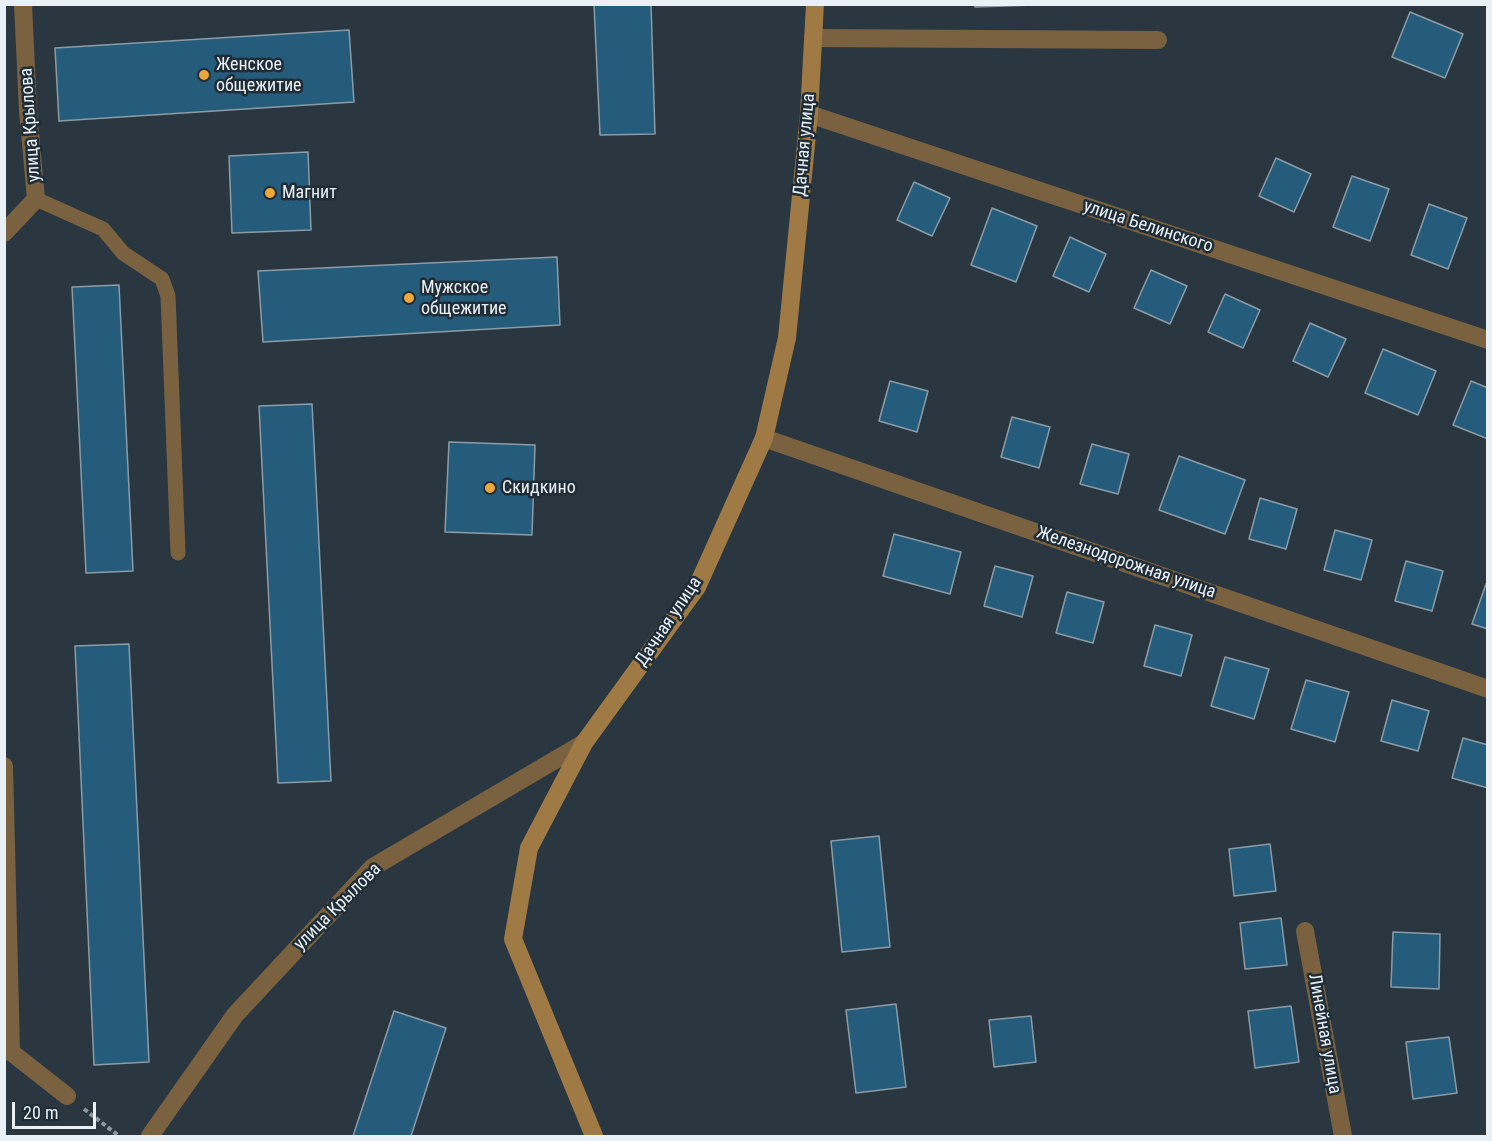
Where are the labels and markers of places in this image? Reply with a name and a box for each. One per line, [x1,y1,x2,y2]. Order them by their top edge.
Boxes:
place label: Женское общежитие [216,54,302,97]
marker: Женское общежитие [197,68,211,82]
place label: Магнит [282,182,337,204]
marker: Магнит [263,186,277,200]
place label: Мужское общежитие [421,277,507,320]
marker: Мужское общежитие [402,291,416,305]
place label: Скидкино [502,477,576,499]
marker: Скидкино [483,481,497,495]

